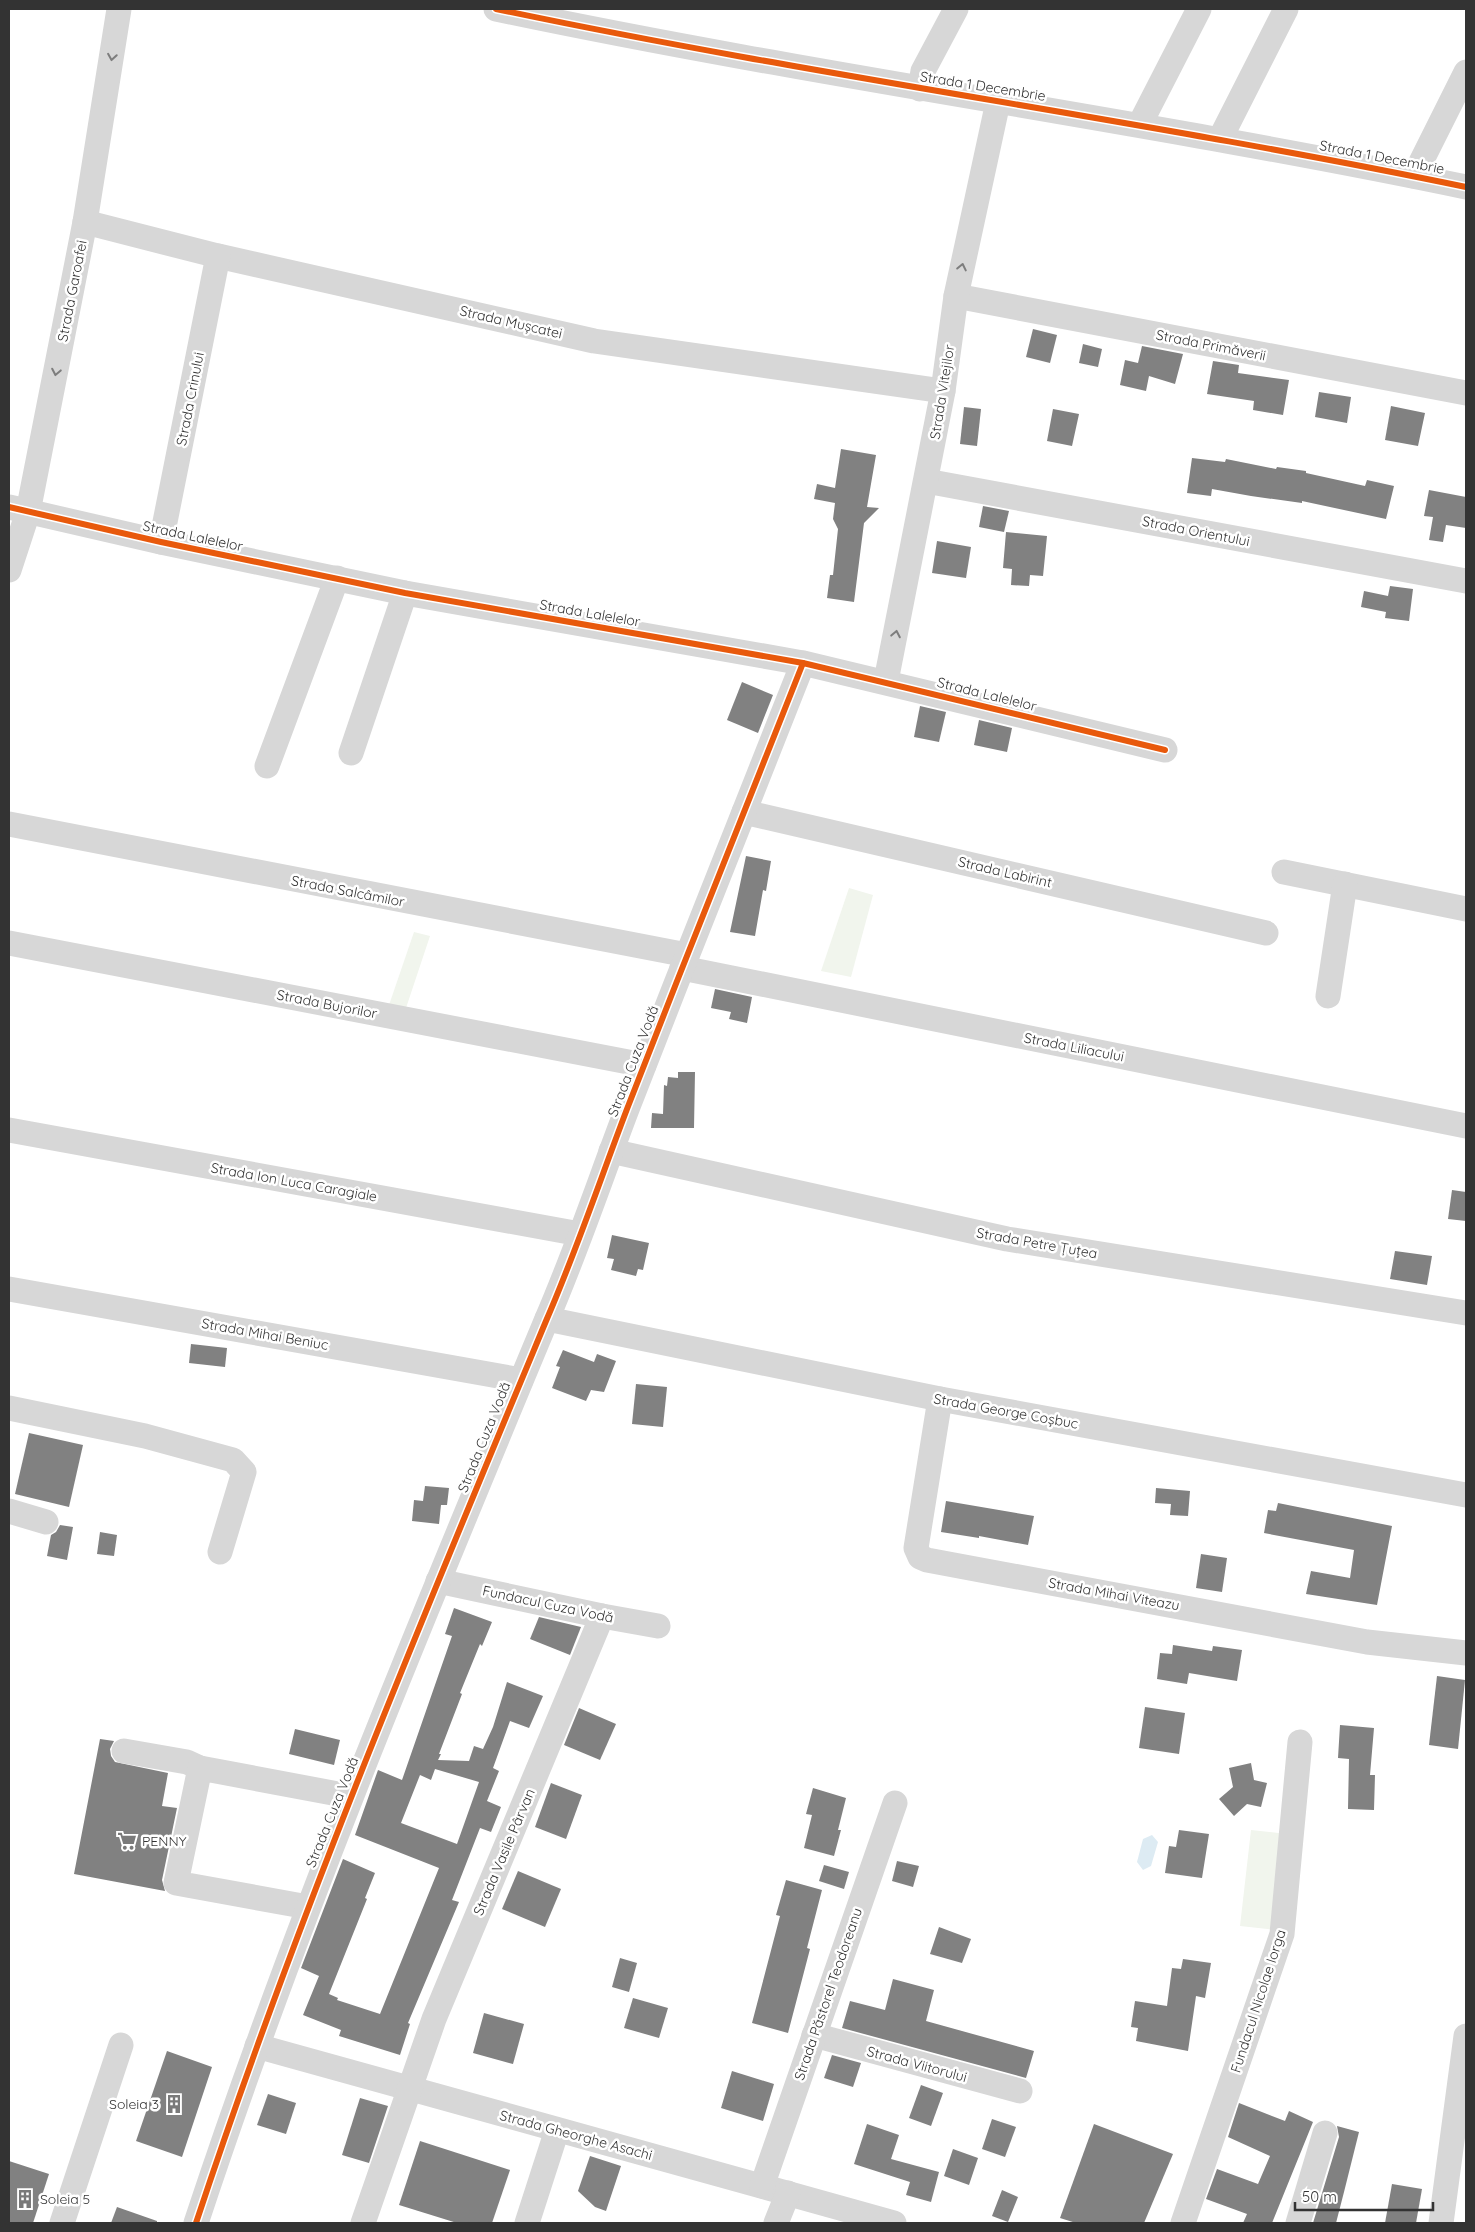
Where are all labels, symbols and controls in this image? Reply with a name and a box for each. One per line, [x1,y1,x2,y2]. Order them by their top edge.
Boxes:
one-way arrow [107,53,117,61]
street label: Strada 1 Decembrie [919,67,1047,105]
street label: Strada 1 Decembrie [1318,136,1446,178]
street label: Strada Garoafei [53,239,91,343]
one-way arrow [956,263,967,272]
street label: Strada Mușcatei [458,301,564,343]
street label: Strada Primăverii [1155,326,1267,364]
street label: Strada Vitejilor [926,343,958,441]
street label: Strada Crinului [172,351,208,447]
one-way arrow [51,368,62,376]
street label: Strada Orientului [1141,512,1251,550]
street label: Strada Lalelelor [141,517,245,556]
street label: Strada Lalelelor [538,595,642,631]
one-way arrow [890,629,900,638]
street label: Strada Lalelelor [935,673,1039,715]
street label: Strada Labirint [956,852,1054,892]
street label: Strada Salcâmilor [290,871,407,911]
street label: Strada Bujorilor [275,985,379,1023]
street label: Strada Cuza Vodă [604,1003,662,1119]
street label: Strada Liliacului [1022,1028,1126,1066]
street label: Strada Ion Luca Caragiale [209,1159,379,1206]
street label: Strada Petre Țuțea [975,1224,1099,1262]
street label: Strada Mihai Beniuc [200,1314,330,1354]
street label: Strada Cuza Vodă [454,1379,514,1495]
street label: Strada George Coșbuc [932,1389,1080,1433]
street label: Strada Mihai Viteazu [1047,1574,1181,1614]
street label: Fundacul Cuza Vodă [481,1581,615,1627]
street label: Strada Cuza Vodă [302,1754,362,1870]
street label: Strada Vasile Pârvan [469,1786,539,1918]
supermarket icon: PENNY [116,1830,138,1852]
place label: PENNY [142,1832,187,1850]
street label: Strada Păstorel Teodoreanu [790,1905,866,2083]
street label: Fundacul Nicolae Iorga [1226,1927,1290,2075]
street label: Strada Viitorului [865,2042,969,2086]
building icon: Soleia 3 [163,2093,185,2115]
place label: Soleia 3 [109,2095,159,2113]
street label: Strada Gheorghe Asachi [498,2106,654,2164]
scale bar [1295,2180,1432,2212]
text: 50 m [1302,2187,1337,2206]
building icon: Soleia 5 [14,2188,36,2210]
place label: Soleia 5 [40,2190,90,2208]

